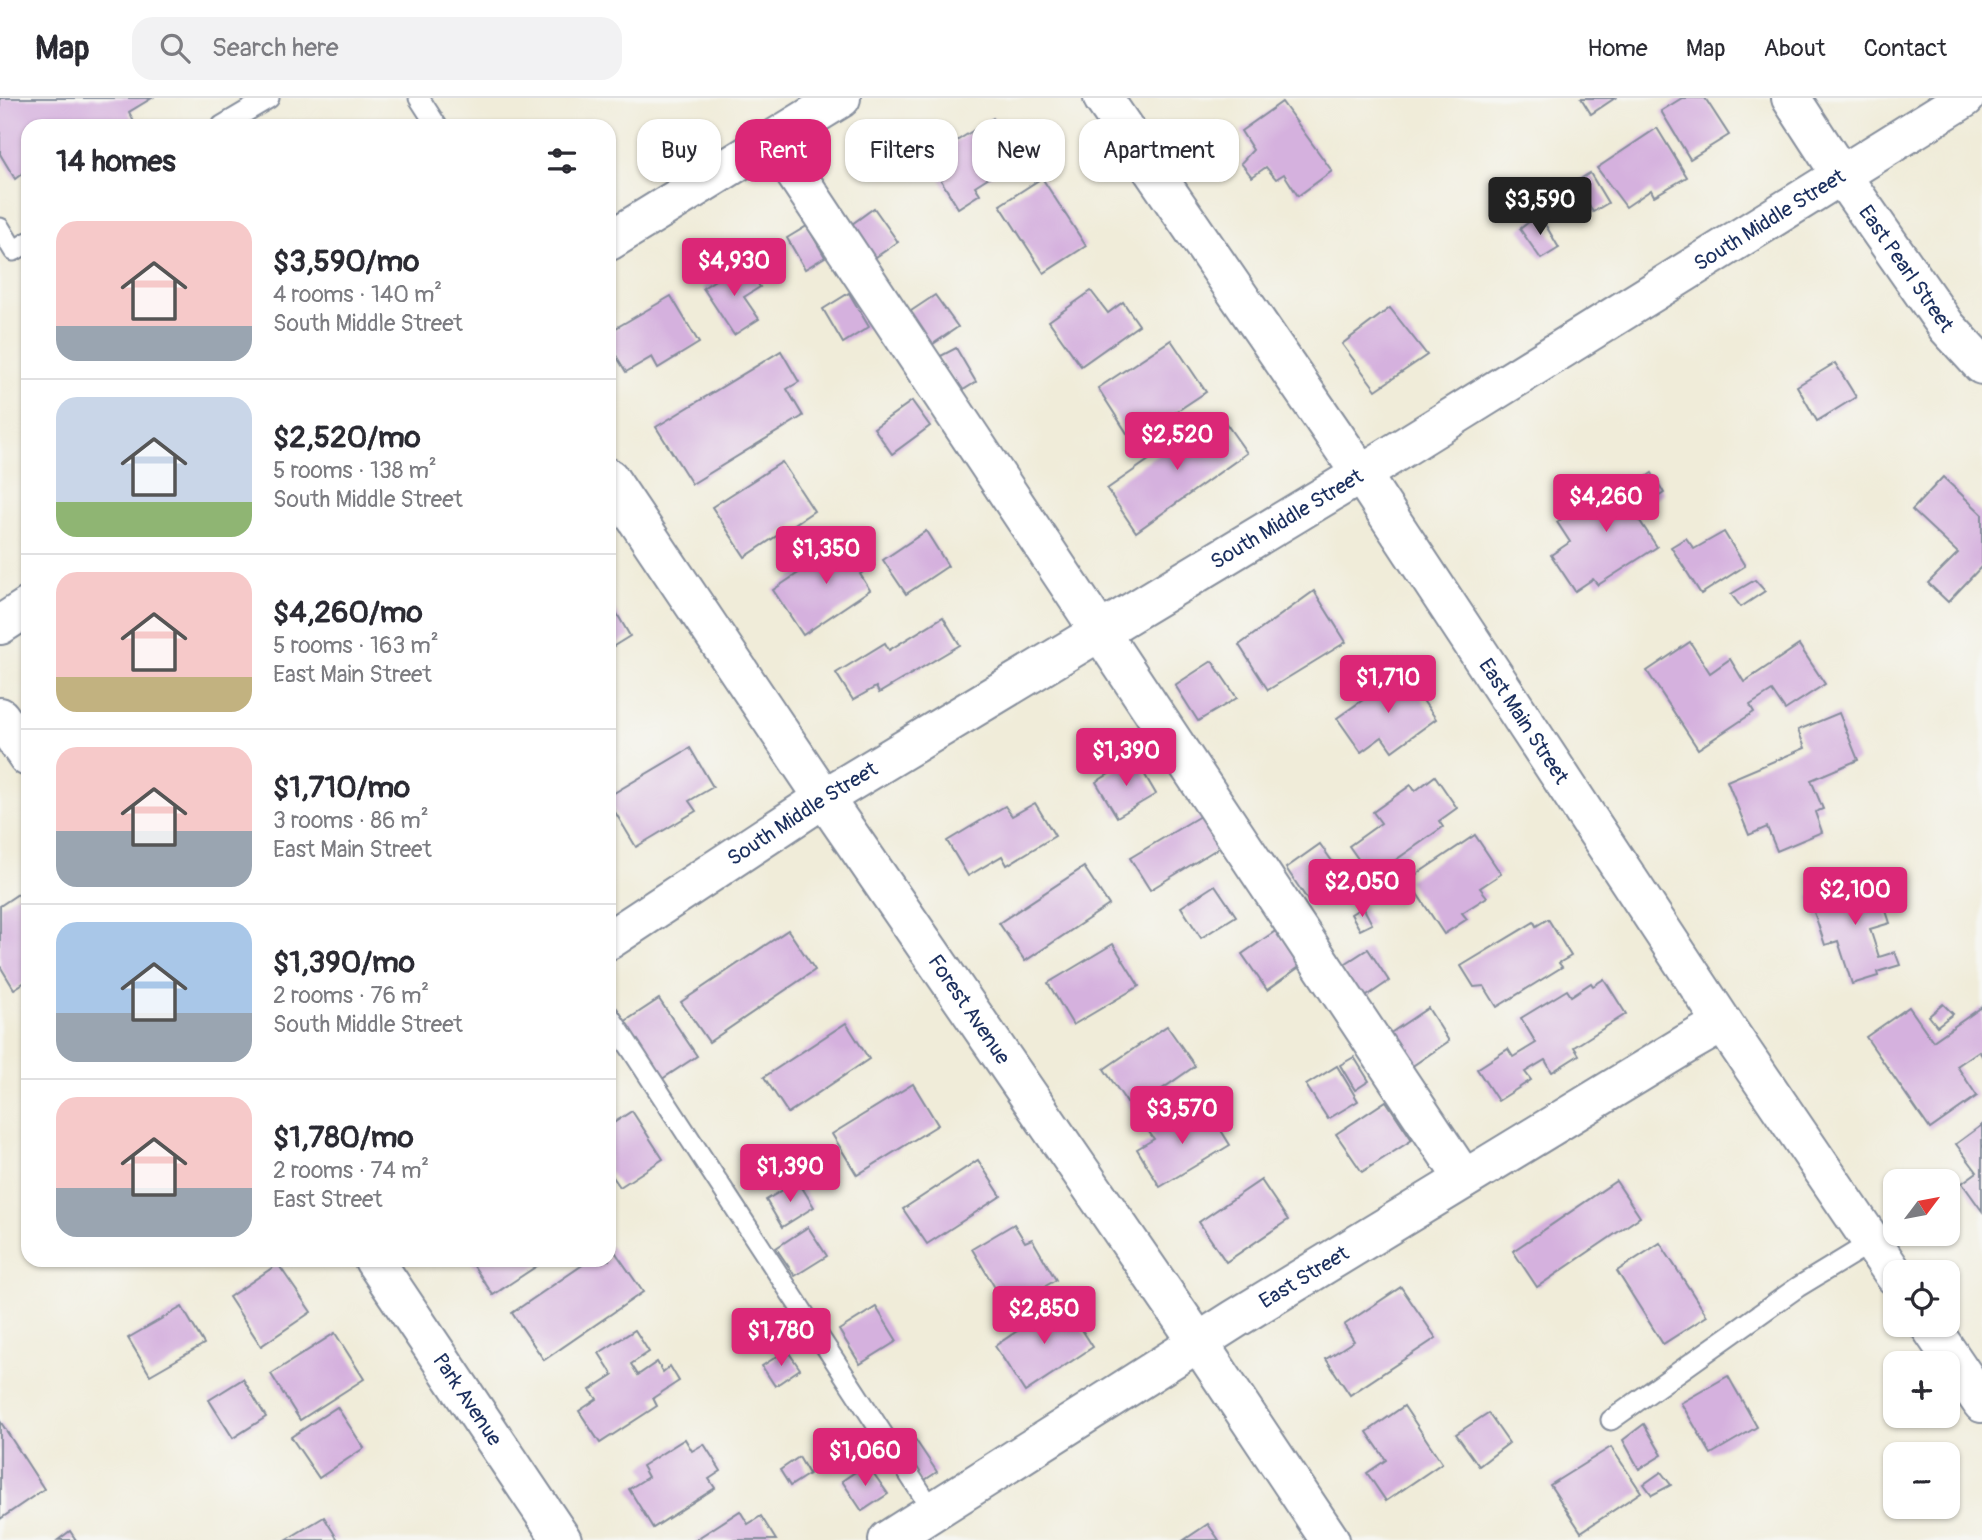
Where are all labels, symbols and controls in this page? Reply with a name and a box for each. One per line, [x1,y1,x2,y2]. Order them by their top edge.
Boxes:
search box [132,17,622,80]
text: Map [35,28,90,69]
icon: search [156,29,194,67]
text: Search here [212,32,339,64]
text: Home [1587,34,1648,63]
text: Map [1686,34,1726,63]
text: About [1764,34,1826,63]
text: Contact [1864,34,1947,63]
chip: Buy [637,119,721,182]
chip: Rent [735,119,831,182]
chip: Filters [845,119,958,182]
chip: New [972,119,1065,182]
chip: Apartment [1079,119,1239,182]
icon: filters [543,142,581,180]
text: 14 homes [56,143,176,180]
street label: South Middle Street [1689,163,1851,277]
pin: $3,590 [1483,178,1597,237]
text: $3,590 [1504,185,1576,214]
street label: East Pearl Street [1852,200,1960,338]
pin: $4,930 [677,238,791,298]
text: $3,590/mo [273,243,419,280]
text: $4,930 [698,246,770,275]
icon: home [112,249,196,333]
text: 4 rooms · 140 m² [273,280,442,309]
text: South Middle Street [273,309,463,338]
pin: $2,520 [1120,412,1234,472]
text: $2,520/mo [273,419,421,456]
text: $2,520 [1141,420,1213,449]
icon: home [112,425,196,509]
text: 5 rooms · 138 m² [273,456,437,485]
street label: South Middle Street [1206,463,1369,576]
pin: $4,260 [1549,474,1663,534]
text: $4,260 [1569,482,1643,511]
text: South Middle Street [273,485,463,514]
pin: $1,350 [769,526,883,586]
text: $1,350 [792,534,860,563]
text: $4,260/mo [273,594,423,631]
icon: home [112,600,196,684]
text: 5 rooms · 163 m² [273,631,439,660]
street label: East Main Street [1472,653,1575,790]
pin: $1,710 [1331,656,1445,715]
text: East Main Street [273,660,432,689]
text: $1,710 [1356,663,1420,692]
pin: $1,390 [1069,728,1183,788]
text: $1,390 [1092,736,1160,765]
street label: South Middle Street [722,756,883,872]
text: $1,710/mo [273,769,410,806]
icon: home [112,775,196,859]
text: 3 rooms · 86 m² [273,806,429,835]
text: East Main Street [273,835,432,864]
pin: $2,050 [1305,860,1419,919]
text: $2,050 [1324,867,1400,896]
pin: $2,100 [1798,868,1912,927]
text: $2,100 [1819,875,1891,904]
text: $1,390/mo [273,944,415,981]
icon: home [112,950,196,1034]
street label: Forest Avenue [922,950,1016,1070]
text: 2 rooms · 76 m² [273,981,429,1010]
text: South Middle Street [273,1010,463,1039]
pin: $3,570 [1125,1086,1239,1146]
text: $3,570 [1146,1094,1218,1123]
text: $1,780/mo [273,1119,414,1156]
icon: home [112,1125,196,1209]
pin: $1,390 [733,1144,847,1204]
text: $1,390 [756,1152,824,1181]
text: 2 rooms · 74 m² [273,1156,429,1185]
north arrow [1883,1169,1960,1246]
map controls [1883,1169,1960,1519]
text: East Street [273,1185,383,1214]
street label: East Street [1254,1240,1354,1315]
button: locate [1883,1260,1960,1337]
pin: $2,850 [987,1286,1101,1346]
text: $2,850 [1009,1294,1079,1323]
pin: $1,780 [724,1308,838,1368]
text: $1,780 [748,1316,814,1345]
street label: Park Avenue [426,1348,508,1452]
button: + [1883,1351,1960,1428]
pin: $1,060 [808,1428,922,1488]
text: $1,060 [829,1436,901,1465]
button: − [1883,1442,1960,1519]

